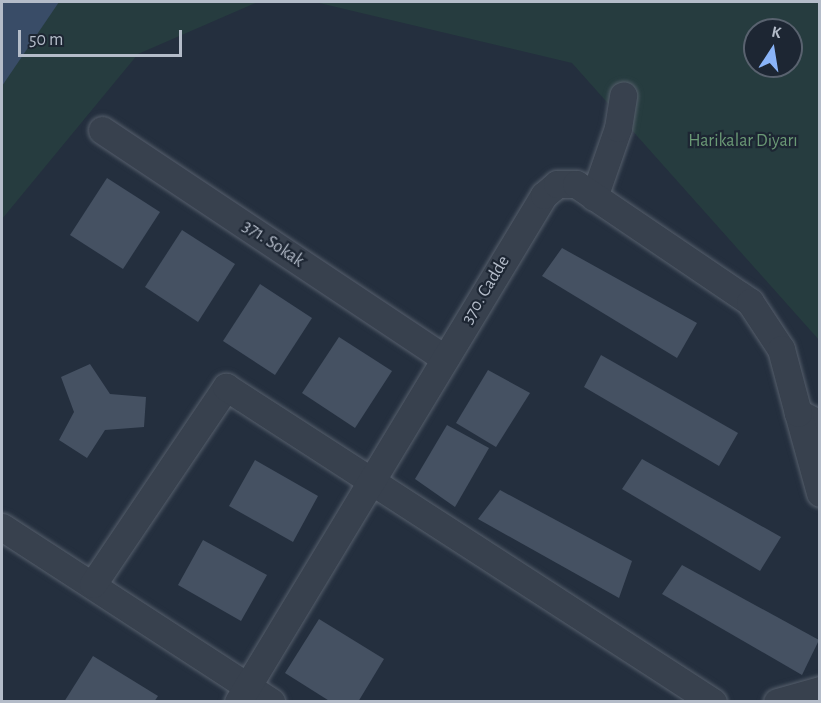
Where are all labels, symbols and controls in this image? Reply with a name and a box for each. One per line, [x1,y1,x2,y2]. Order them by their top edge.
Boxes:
scale bar [21,18,184,56]
north arrow [743,18,803,78]
text: K [770,24,783,41]
text: 50 m [29,31,63,49]
park label: Harikalar Diyarı [688,130,798,152]
street label: 371. Sokak [238,216,308,272]
street label: 370. Cadde [457,252,515,328]

